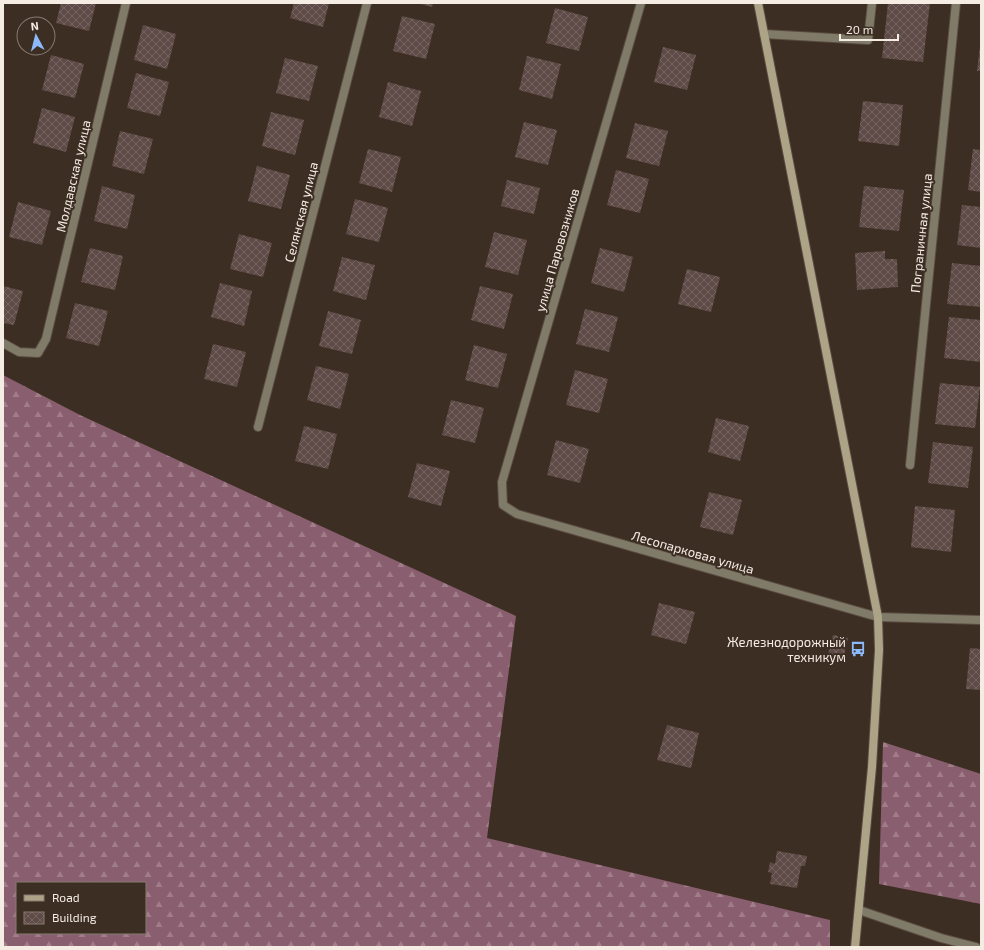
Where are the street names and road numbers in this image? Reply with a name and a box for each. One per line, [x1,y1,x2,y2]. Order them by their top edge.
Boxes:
street label: Молдавская улица [52,118,94,234]
street label: Селянская улица [281,160,321,264]
street label: Пограничная улица [907,172,935,294]
street label: улица Паровозников [532,186,582,314]
street label: Лесопарковая улица [630,527,756,577]

